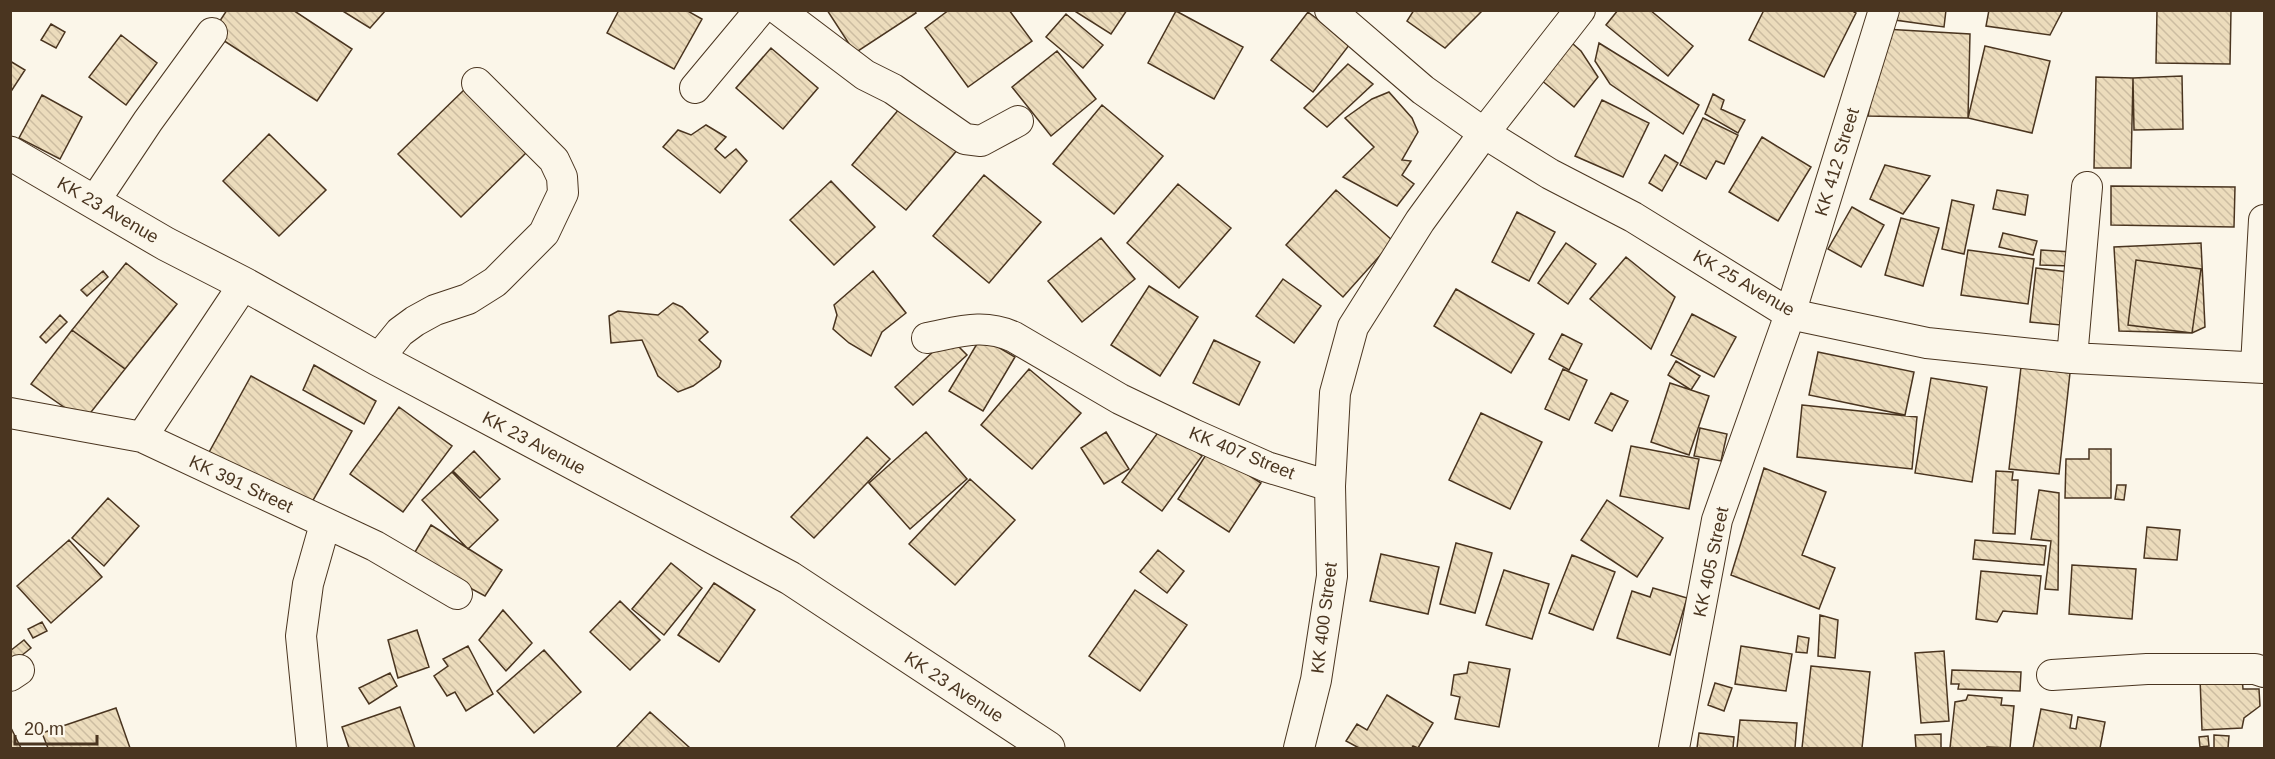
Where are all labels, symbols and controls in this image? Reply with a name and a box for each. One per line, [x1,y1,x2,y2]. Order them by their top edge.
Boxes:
street label: KK 412 Street [1811,105,1863,219]
street label: KK 23 Avenue [54,173,162,247]
street label: KK 25 Avenue [1690,246,1798,320]
street label: KK 23 Avenue [479,407,589,479]
street label: KK 407 Street [1186,423,1298,483]
street label: KK 391 Street [186,451,296,517]
street label: KK 405 Street [1690,505,1732,619]
street label: KK 400 Street [1307,561,1341,675]
street label: KK 23 Avenue [901,648,1007,726]
scale bar [15,708,98,746]
text: 20 m [24,719,64,739]

